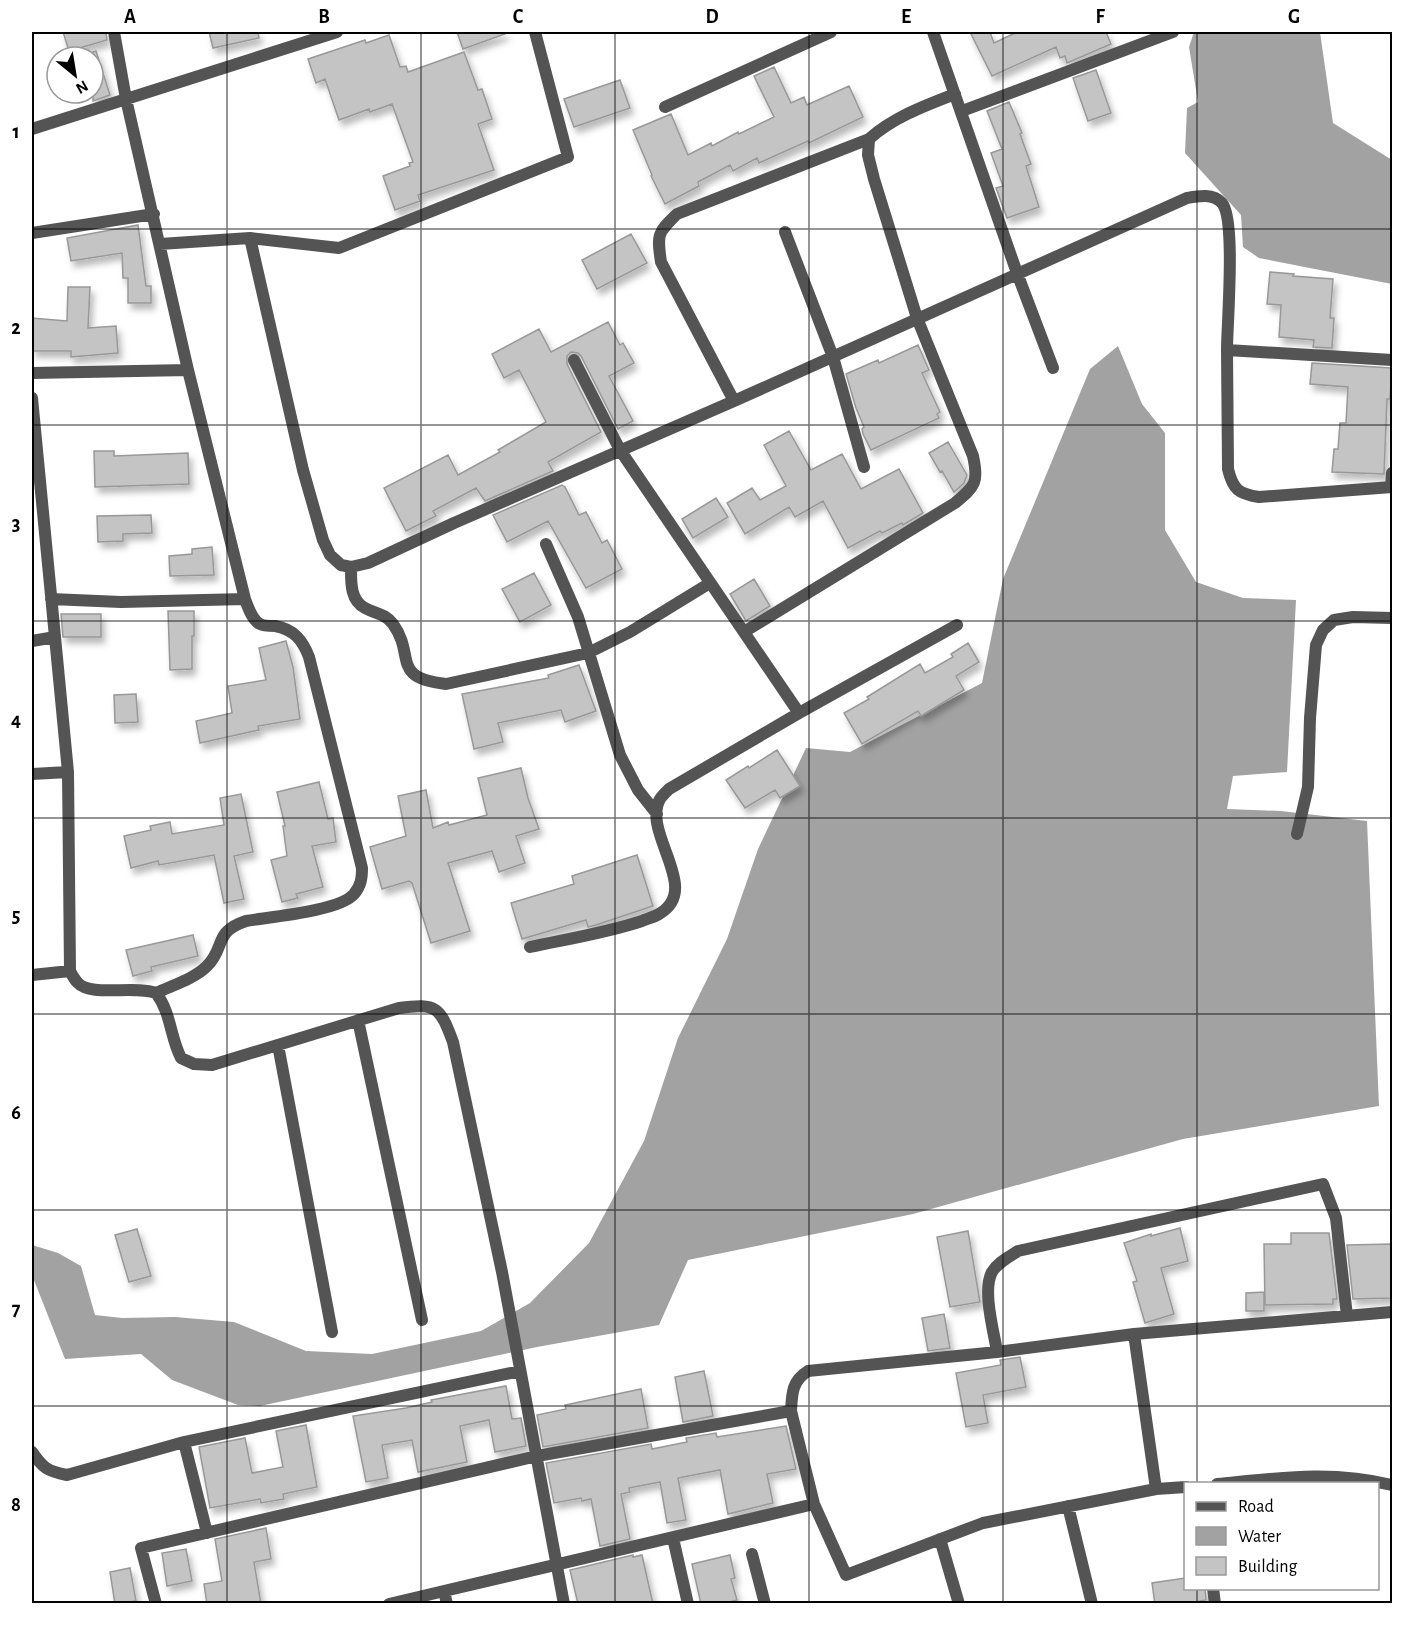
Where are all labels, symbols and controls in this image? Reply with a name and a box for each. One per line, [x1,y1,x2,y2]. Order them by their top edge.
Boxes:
text: A [124,7,136,27]
text: B [318,7,330,27]
text: C [513,7,524,27]
text: D [705,7,719,27]
text: E [901,7,911,27]
text: F [1095,7,1105,27]
text: G [1288,7,1300,27]
north arrow [45,45,105,105]
text: N [73,77,91,97]
text: 1 [12,122,20,142]
text: 2 [11,318,21,338]
text: 3 [12,514,20,534]
text: 4 [11,710,21,730]
text: 5 [12,906,20,926]
text: 6 [11,1103,21,1123]
text: 7 [12,1299,21,1319]
legend [1184,1482,1379,1590]
text: 8 [11,1495,21,1515]
text: Road [1238,1498,1274,1516]
text: Water [1238,1528,1281,1546]
text: Building [1238,1558,1298,1576]

